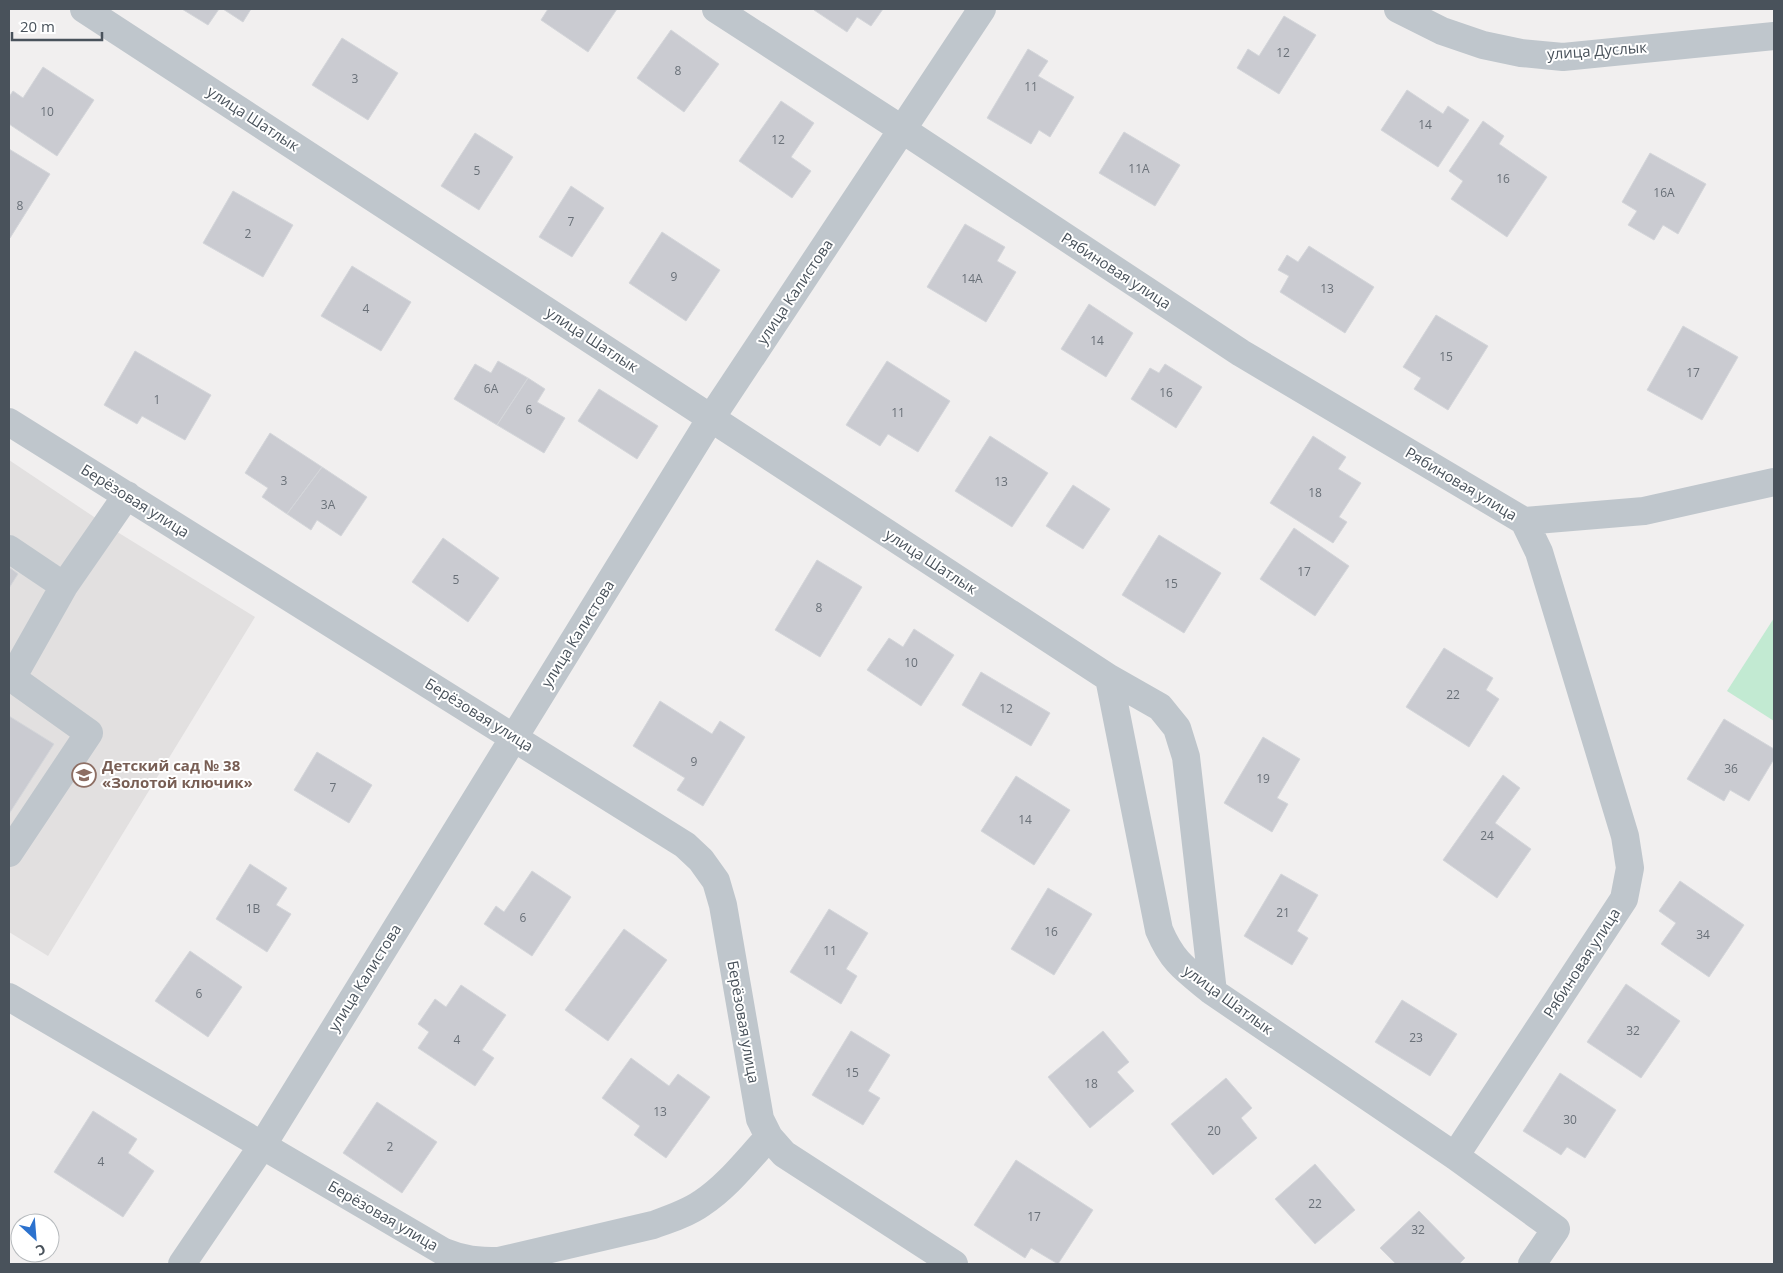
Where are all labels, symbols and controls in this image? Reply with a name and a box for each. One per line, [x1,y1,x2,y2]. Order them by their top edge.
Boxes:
scale bar [12,10,102,42]
text: 20 m [20,16,55,36]
street label: улица Дуслык [1546,37,1648,63]
house number: 12 [1276,44,1290,61]
house number: 8 [675,62,682,79]
house number: 3 [352,70,359,87]
house number: 11 [1024,78,1038,95]
street label: улица Шатлык [204,81,304,156]
house number: 10 [40,103,54,120]
house number: 14 [1418,116,1432,133]
house number: 12 [771,131,785,148]
house number: 11А [1128,160,1150,177]
house number: 5 [474,162,481,179]
house number: 16 [1496,170,1510,187]
house number: 16А [1653,184,1675,201]
house number: 8 [17,197,24,214]
house number: 7 [568,213,575,230]
house number: 2 [245,225,252,242]
street label: Рябиновая улица [1058,227,1175,313]
street label: улица Калистова [751,235,837,348]
house number: 9 [671,268,678,285]
house number: 14А [961,270,983,287]
house number: 13 [1320,280,1334,297]
house number: 4 [363,300,370,317]
street label: улица Шатлык [543,302,643,377]
house number: 14 [1090,332,1104,349]
house number: 15 [1439,348,1453,365]
house number: 17 [1686,364,1700,381]
house number: 6А [484,380,499,397]
house number: 16 [1159,384,1173,401]
house number: 1 [154,391,160,408]
house number: 6 [526,401,533,418]
house number: 11 [891,404,905,421]
street label: Рябиновая улица [1402,442,1521,524]
street label: Берёзовая улица [78,459,193,541]
house number: 3 [281,472,288,489]
house number: 13 [994,473,1008,490]
house number: 18 [1308,484,1322,501]
house number: 3А [321,496,336,513]
street label: улица Шатлык [882,524,982,599]
house number: 17 [1297,563,1311,580]
house number: 5 [453,571,460,588]
house number: 15 [1164,575,1178,592]
street label: улица Калистова [536,576,618,691]
house number: 8 [816,599,823,616]
house number: 10 [904,654,918,671]
street label: Берёзовая улица [422,673,537,755]
house number: 22 [1446,686,1460,703]
house number: 12 [999,700,1013,717]
house number: 9 [691,753,698,770]
place label: Детский сад № 38 «Золотой ключик» [102,755,253,792]
house number: 36 [1724,760,1738,777]
school or university icon: Детский сад № 38 «Золотой ключик» [71,762,97,788]
house number: 19 [1256,770,1270,787]
house number: 7 [330,779,337,796]
house number: 14 [1018,811,1032,828]
house number: 24 [1480,827,1494,844]
house number: 1В [246,900,261,917]
house number: 21 [1276,904,1290,921]
street label: Рябиновая улица [1538,904,1624,1021]
house number: 6 [520,909,527,926]
street label: улица Калистова [323,920,405,1035]
house number: 16 [1044,923,1058,940]
house number: 34 [1696,926,1710,943]
house number: 11 [823,942,837,959]
street label: Берёзовая улица [723,959,765,1085]
street label: улица Шатлык [1180,960,1278,1039]
house number: 6 [196,985,203,1002]
house number: 32 [1626,1022,1640,1039]
house number: 23 [1409,1029,1423,1046]
house number: 4 [454,1031,461,1048]
house number: 15 [845,1064,859,1081]
house number: 18 [1084,1075,1098,1092]
house number: 13 [653,1103,667,1120]
house number: 30 [1563,1111,1577,1128]
house number: 20 [1207,1122,1221,1139]
house number: 2 [387,1138,394,1155]
house number: 4 [98,1153,105,1170]
street label: Берёзовая улица [325,1175,442,1255]
house number: 22 [1308,1195,1322,1212]
house number: 17 [1027,1208,1041,1225]
north arrow [10,1213,60,1263]
house number: 32 [1411,1221,1425,1238]
text: С [33,1240,49,1261]

